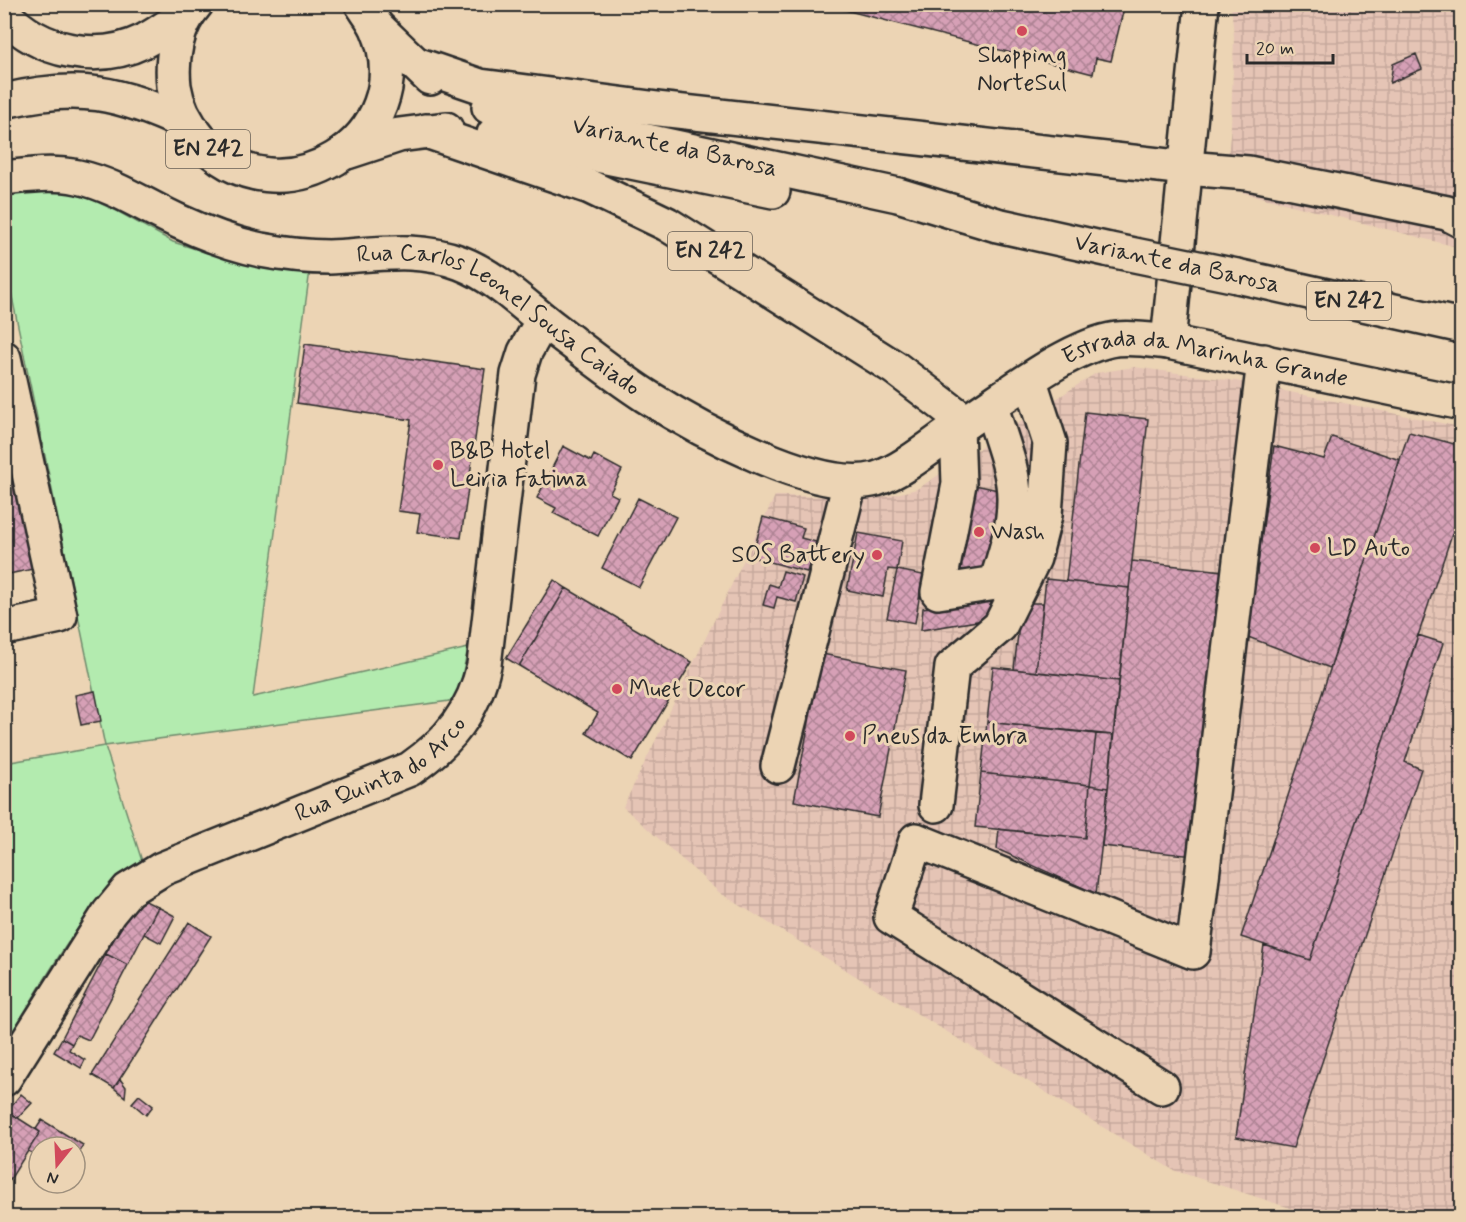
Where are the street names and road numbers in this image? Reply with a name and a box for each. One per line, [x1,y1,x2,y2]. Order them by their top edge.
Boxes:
street label: Variante da Barosa [569,110,780,184]
road number: EN 242 [166,130,250,168]
street label: Variante da Barosa [1071,227,1283,301]
road number: EN 242 [668,232,752,270]
street label: Rua Carlos Leonel Sousa Caiado [356,237,646,403]
road number: EN 242 [1307,282,1391,320]
street label: Estrada da Marinha Grande [1057,323,1351,394]
street label: Rua Quinta do Arco [290,710,474,829]

